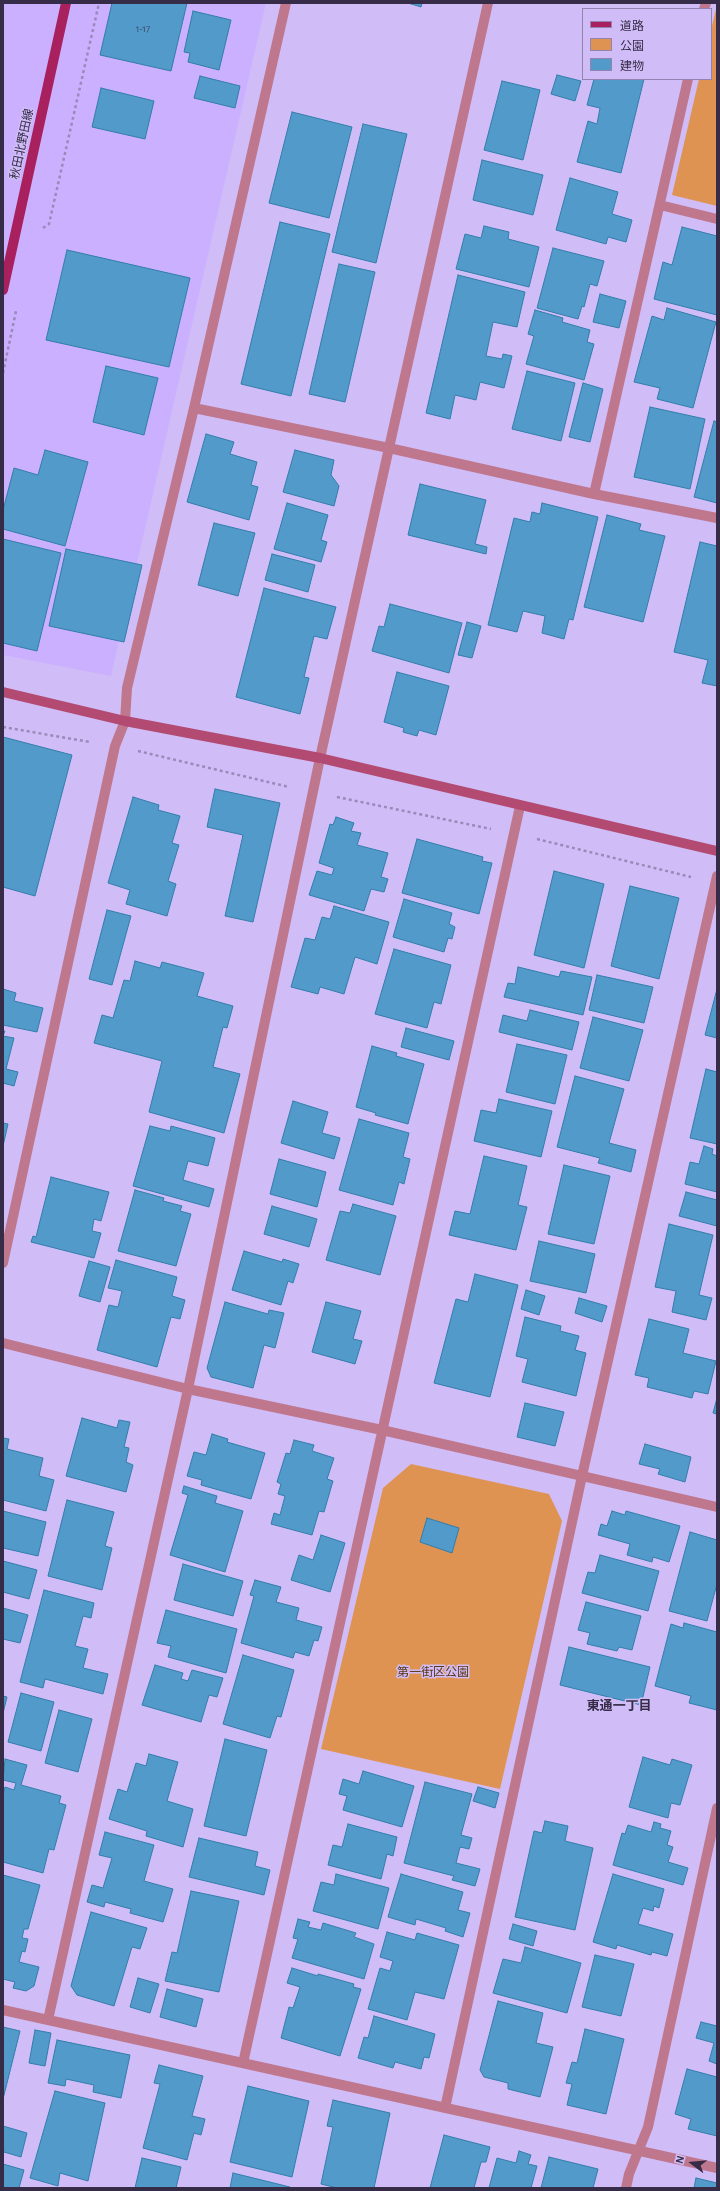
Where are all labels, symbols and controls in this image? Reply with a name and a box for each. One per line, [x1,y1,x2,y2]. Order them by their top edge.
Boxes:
legend [582,8,712,80]
text: 道路 [620,20,644,32]
house number: 1-17 [136,23,150,35]
text: 公園 [620,40,644,52]
text: 建物 [620,60,644,72]
street label: 秋田北野田線 [7,107,37,181]
park label: 第一街区公園 [397,1665,469,1679]
district label: 東通一丁目 [587,1698,651,1714]
north arrow [672,2143,712,2183]
text: N [674,2154,686,2165]

